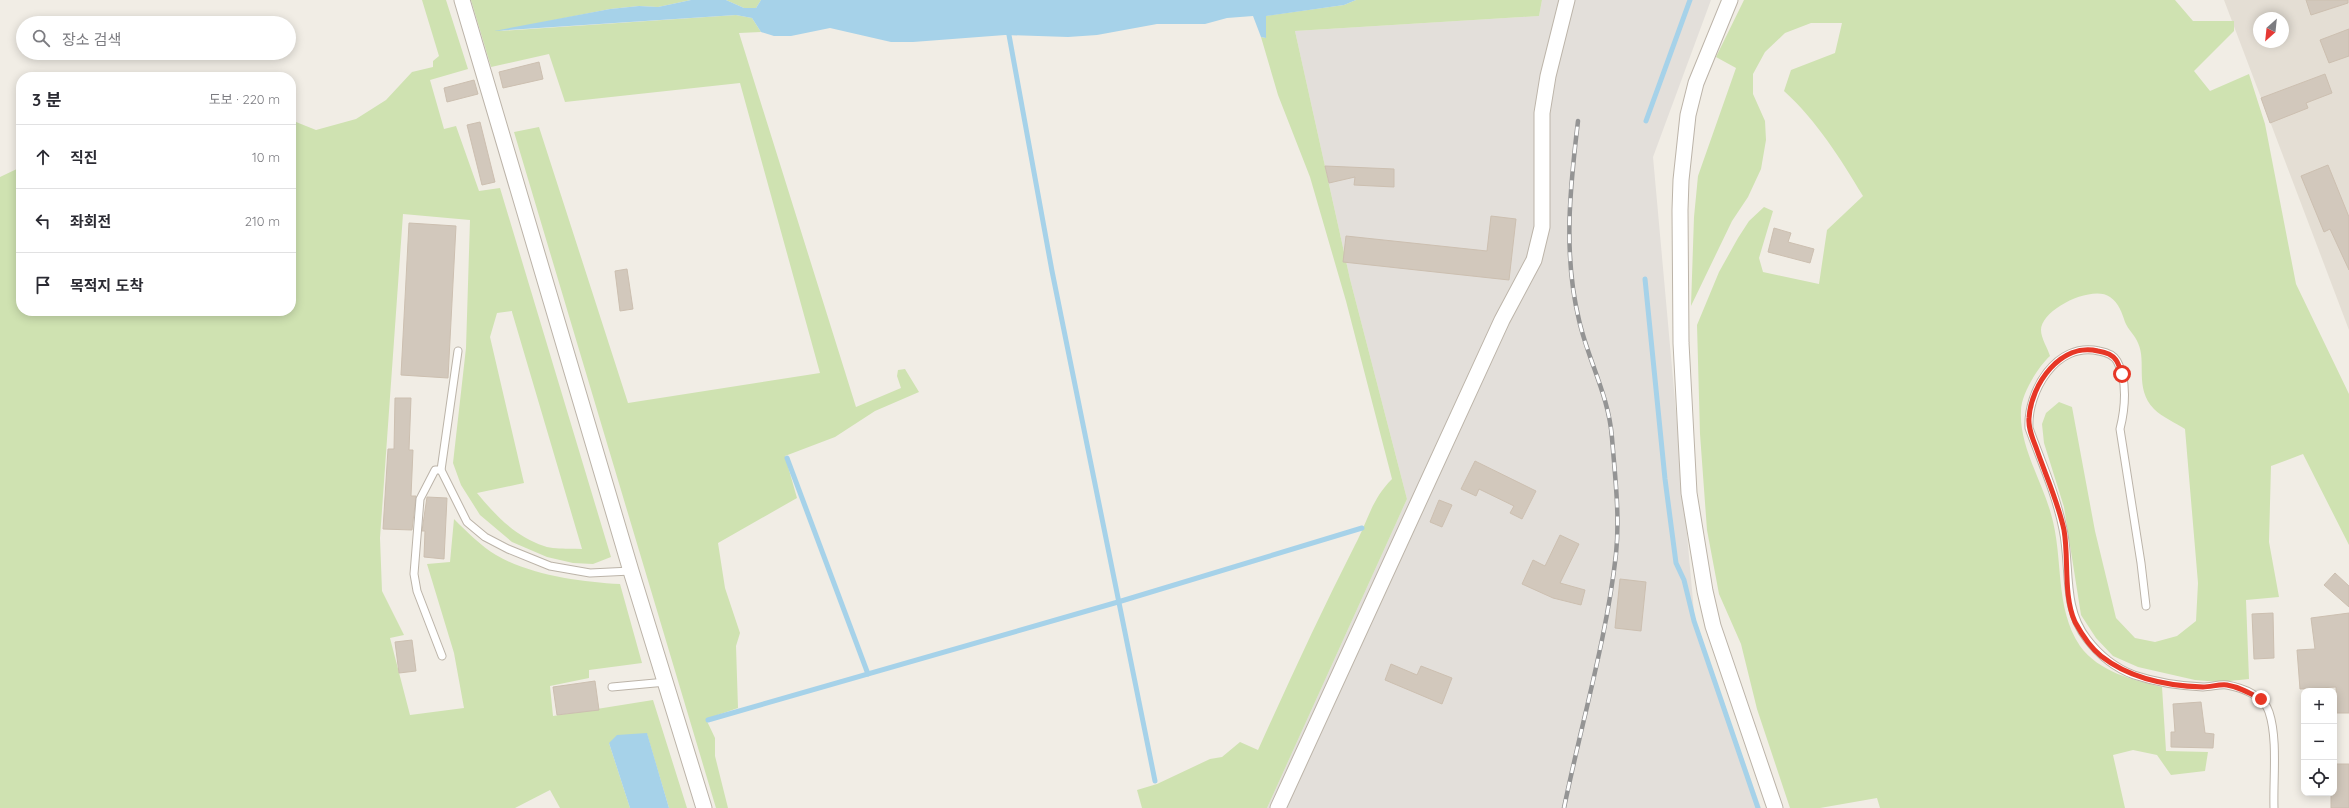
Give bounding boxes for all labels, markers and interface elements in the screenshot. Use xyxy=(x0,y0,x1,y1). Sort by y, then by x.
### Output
north arrow xyxy=(2253,12,2289,48)
search box xyxy=(16,16,296,60)
icon: search xyxy=(30,27,52,49)
text: 장소 검색 xyxy=(62,30,121,49)
text: 3 분 xyxy=(32,89,62,110)
text: 도보 · 220 m xyxy=(209,91,280,107)
icon: ahead xyxy=(32,146,54,168)
text: 직진 xyxy=(70,148,98,167)
text: 10 m xyxy=(252,149,280,165)
icon: left xyxy=(32,210,54,232)
text: 좌회전 xyxy=(70,212,111,231)
text: 210 m xyxy=(245,213,280,229)
icon: arrive xyxy=(32,274,54,296)
text: 목적지 도착 xyxy=(70,276,143,295)
route start xyxy=(2113,365,2131,383)
map controls xyxy=(2301,688,2337,796)
button: + xyxy=(2301,688,2337,724)
route end xyxy=(2252,690,2270,708)
button: − xyxy=(2301,724,2337,760)
button: locate xyxy=(2301,760,2337,796)

